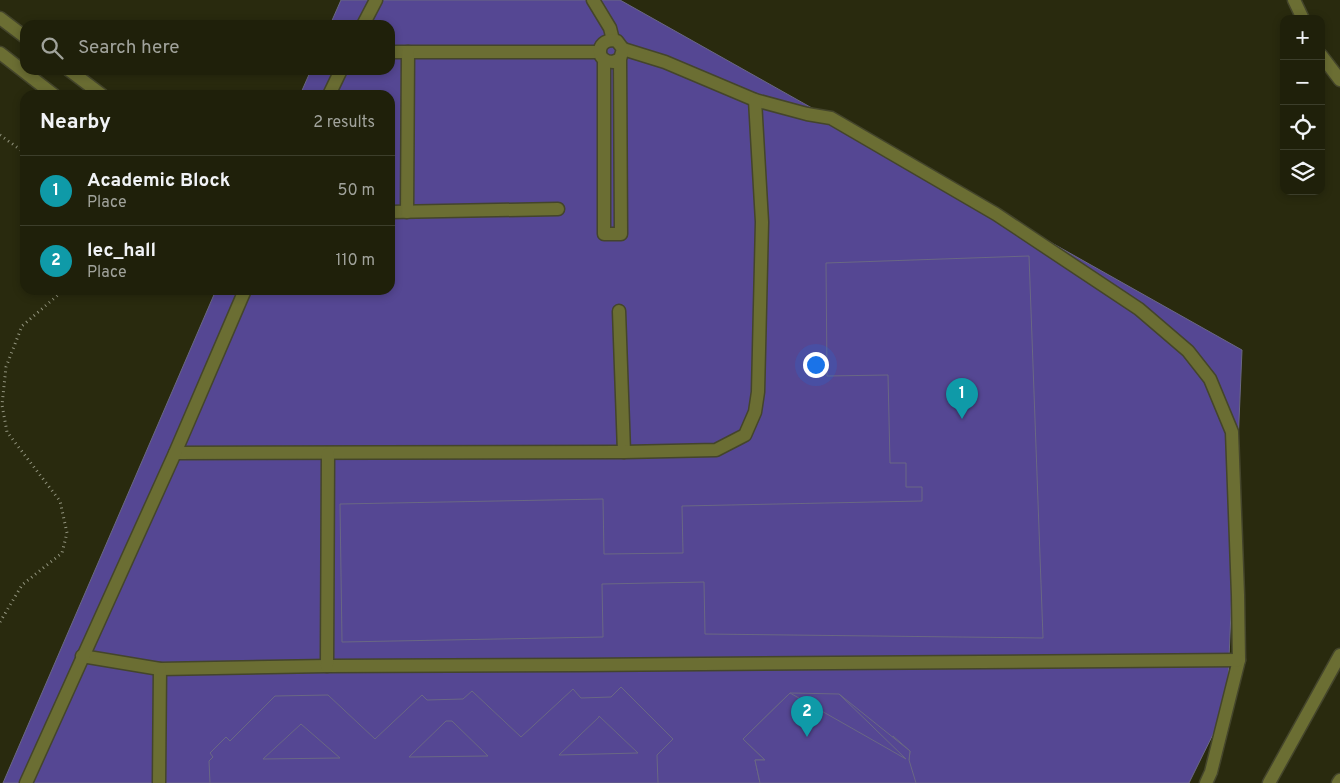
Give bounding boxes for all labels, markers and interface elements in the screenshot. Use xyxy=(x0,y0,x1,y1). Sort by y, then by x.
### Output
map controls xyxy=(1280,15,1325,195)
button: + xyxy=(1280,15,1325,60)
search box xyxy=(20,20,395,75)
icon: search xyxy=(38,34,66,62)
text: Search here xyxy=(78,36,180,60)
button: − xyxy=(1280,60,1325,105)
button: locate xyxy=(1280,105,1325,150)
text: Nearby xyxy=(40,109,111,136)
text: 2 results xyxy=(313,113,375,133)
button: layers xyxy=(1280,150,1325,195)
text: Academic Block xyxy=(87,169,230,193)
text: 1 xyxy=(53,181,59,201)
text: 50 m xyxy=(338,181,375,201)
text: Place xyxy=(87,193,127,213)
text: lec_hall xyxy=(87,239,156,263)
text: 2 xyxy=(51,251,61,271)
text: 110 m xyxy=(335,251,375,271)
text: Place xyxy=(87,263,127,283)
your location xyxy=(803,352,829,378)
pin: 1 xyxy=(946,378,978,419)
pin: 2 xyxy=(791,696,823,737)

